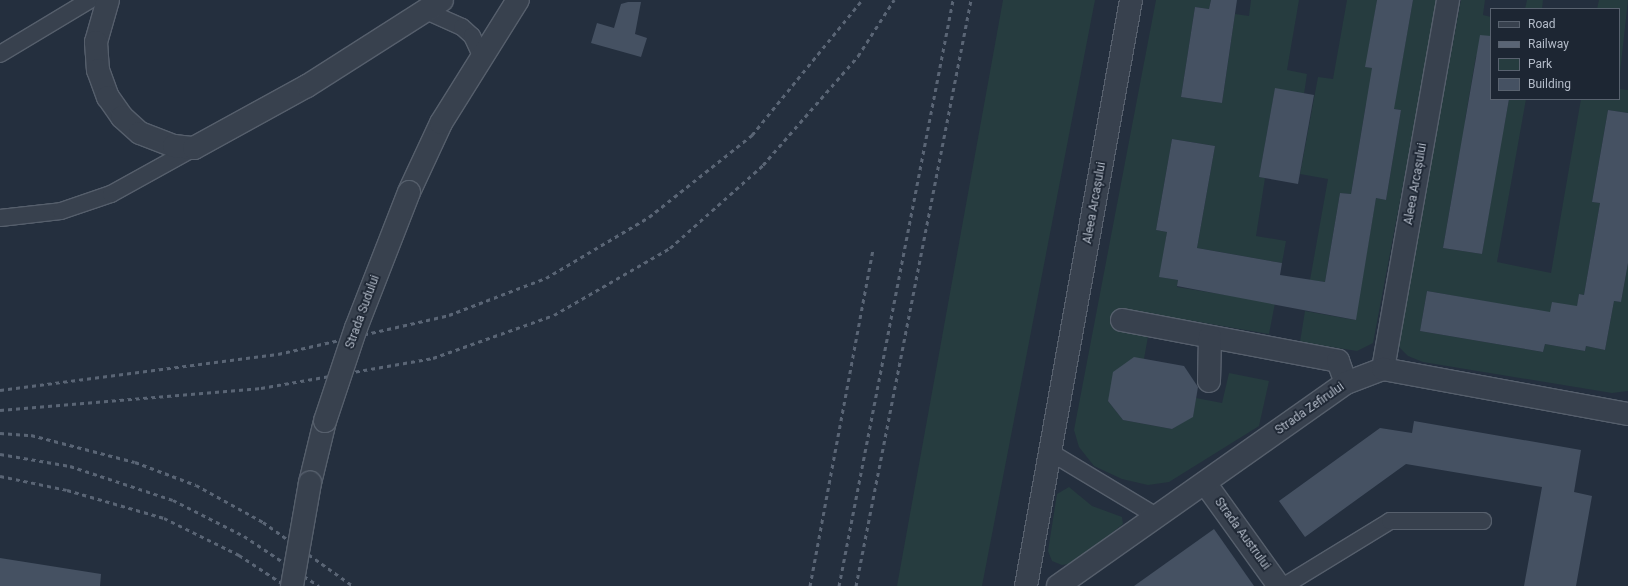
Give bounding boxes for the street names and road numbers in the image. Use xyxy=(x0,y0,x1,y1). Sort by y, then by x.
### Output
street label: Aleea Arcașului xyxy=(1402,142,1430,226)
street label: Aleea Arcașului xyxy=(1081,161,1109,245)
street label: Strada Sudului xyxy=(343,273,383,351)
street label: Strada Zefirului xyxy=(1273,380,1347,438)
street label: Strada Austrului xyxy=(1211,495,1273,573)

